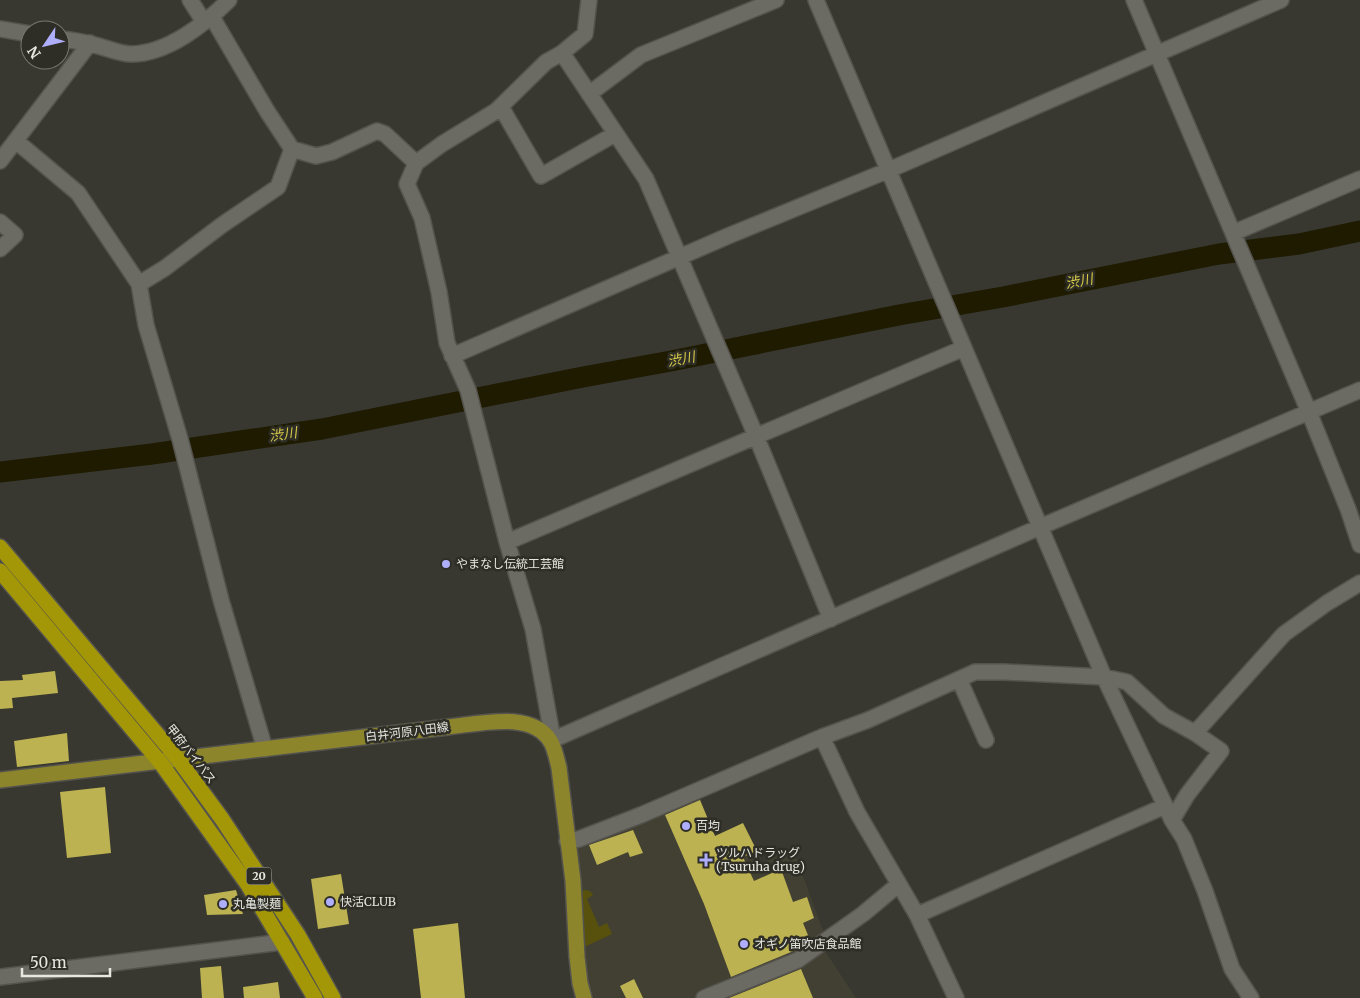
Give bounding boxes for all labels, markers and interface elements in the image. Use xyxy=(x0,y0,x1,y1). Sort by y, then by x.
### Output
north arrow xyxy=(20,20,70,70)
text: N xyxy=(24,43,45,62)
water label: 渋川 xyxy=(1064,269,1096,293)
water label: 渋川 xyxy=(666,347,698,371)
water label: 渋川 xyxy=(268,423,300,445)
place label: やまなし伝統工芸館 xyxy=(456,556,564,571)
marker: やまなし伝統工芸館 xyxy=(440,558,452,570)
street label: 白井河原八田線 xyxy=(364,719,450,744)
street label: 甲府バイパス xyxy=(163,721,219,787)
place label: 百均 xyxy=(696,818,720,833)
marker: 百均 xyxy=(680,820,692,832)
place label: ツルハドラッグ (Tsuruha drug) xyxy=(716,845,805,874)
marker: ツルハドラッグ (Tsuruha drug) xyxy=(700,854,712,866)
road number: 20 xyxy=(246,868,272,884)
place label: 快活CLUB xyxy=(340,894,396,909)
place label: 丸亀製麺 xyxy=(233,896,281,911)
marker: 快活CLUB xyxy=(324,896,336,908)
marker: 丸亀製麺 xyxy=(217,898,229,910)
place label: オギノ笛吹店食品館 xyxy=(754,936,862,951)
marker: オギノ笛吹店食品館 xyxy=(738,938,750,950)
scale bar xyxy=(22,946,110,978)
text: 50 m xyxy=(30,953,67,972)

